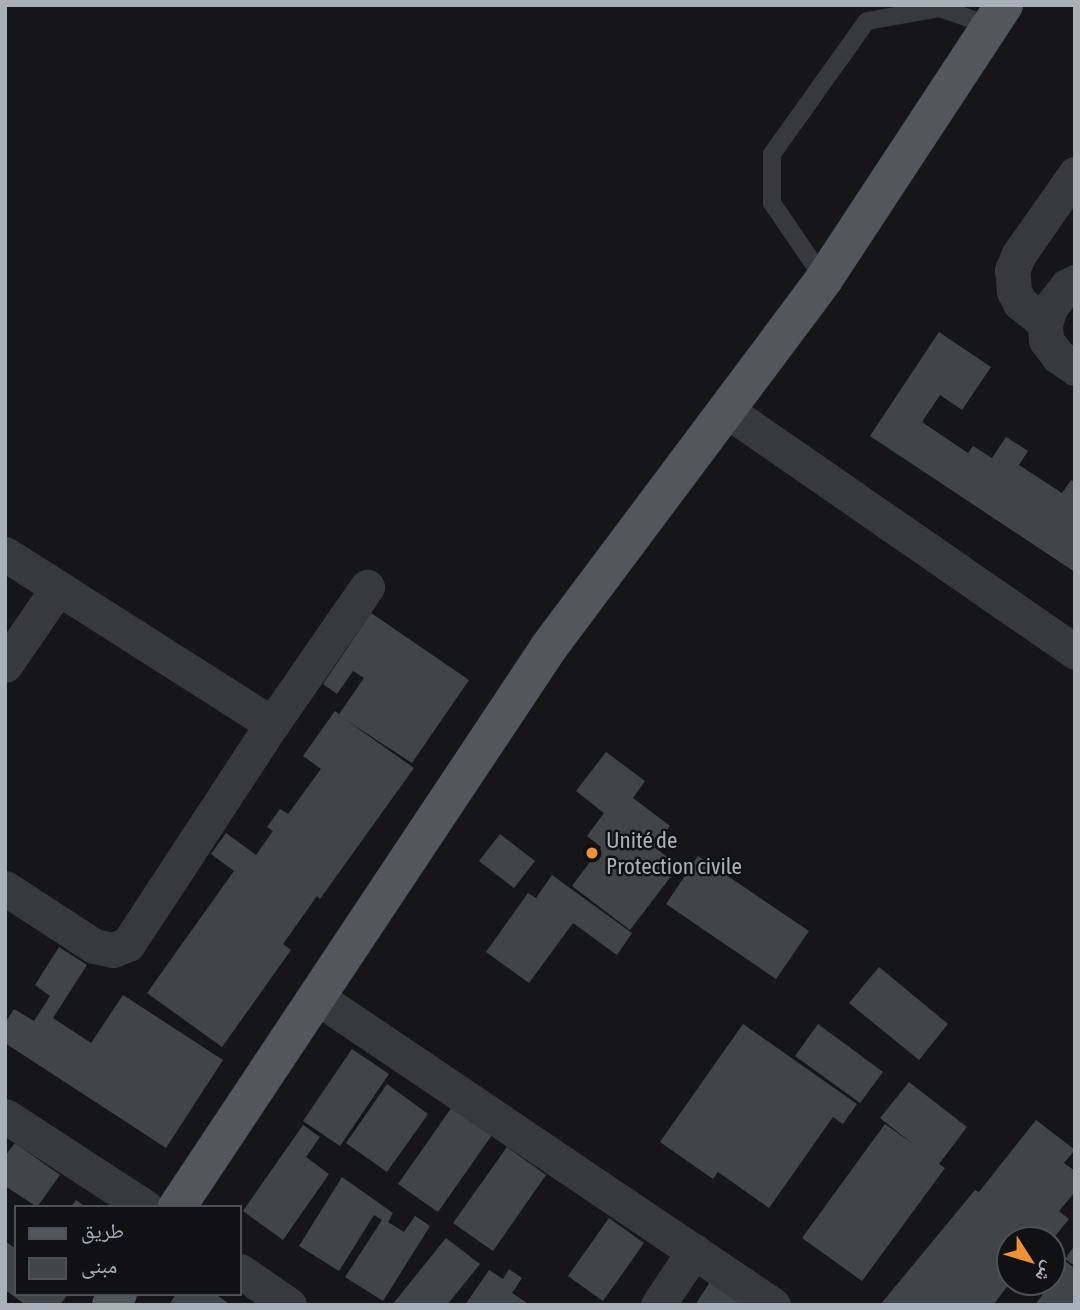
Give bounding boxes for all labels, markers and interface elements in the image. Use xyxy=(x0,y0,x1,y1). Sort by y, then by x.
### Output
place label: Unité de Protection civile xyxy=(606,826,742,880)
marker: Unité de Protection civile xyxy=(584,845,600,861)
legend xyxy=(14,1205,242,1296)
text: طريق xyxy=(81,1218,124,1242)
north arrow xyxy=(996,1226,1066,1296)
text: مبنى xyxy=(81,1253,117,1277)
text: ش xyxy=(1031,1258,1061,1287)

